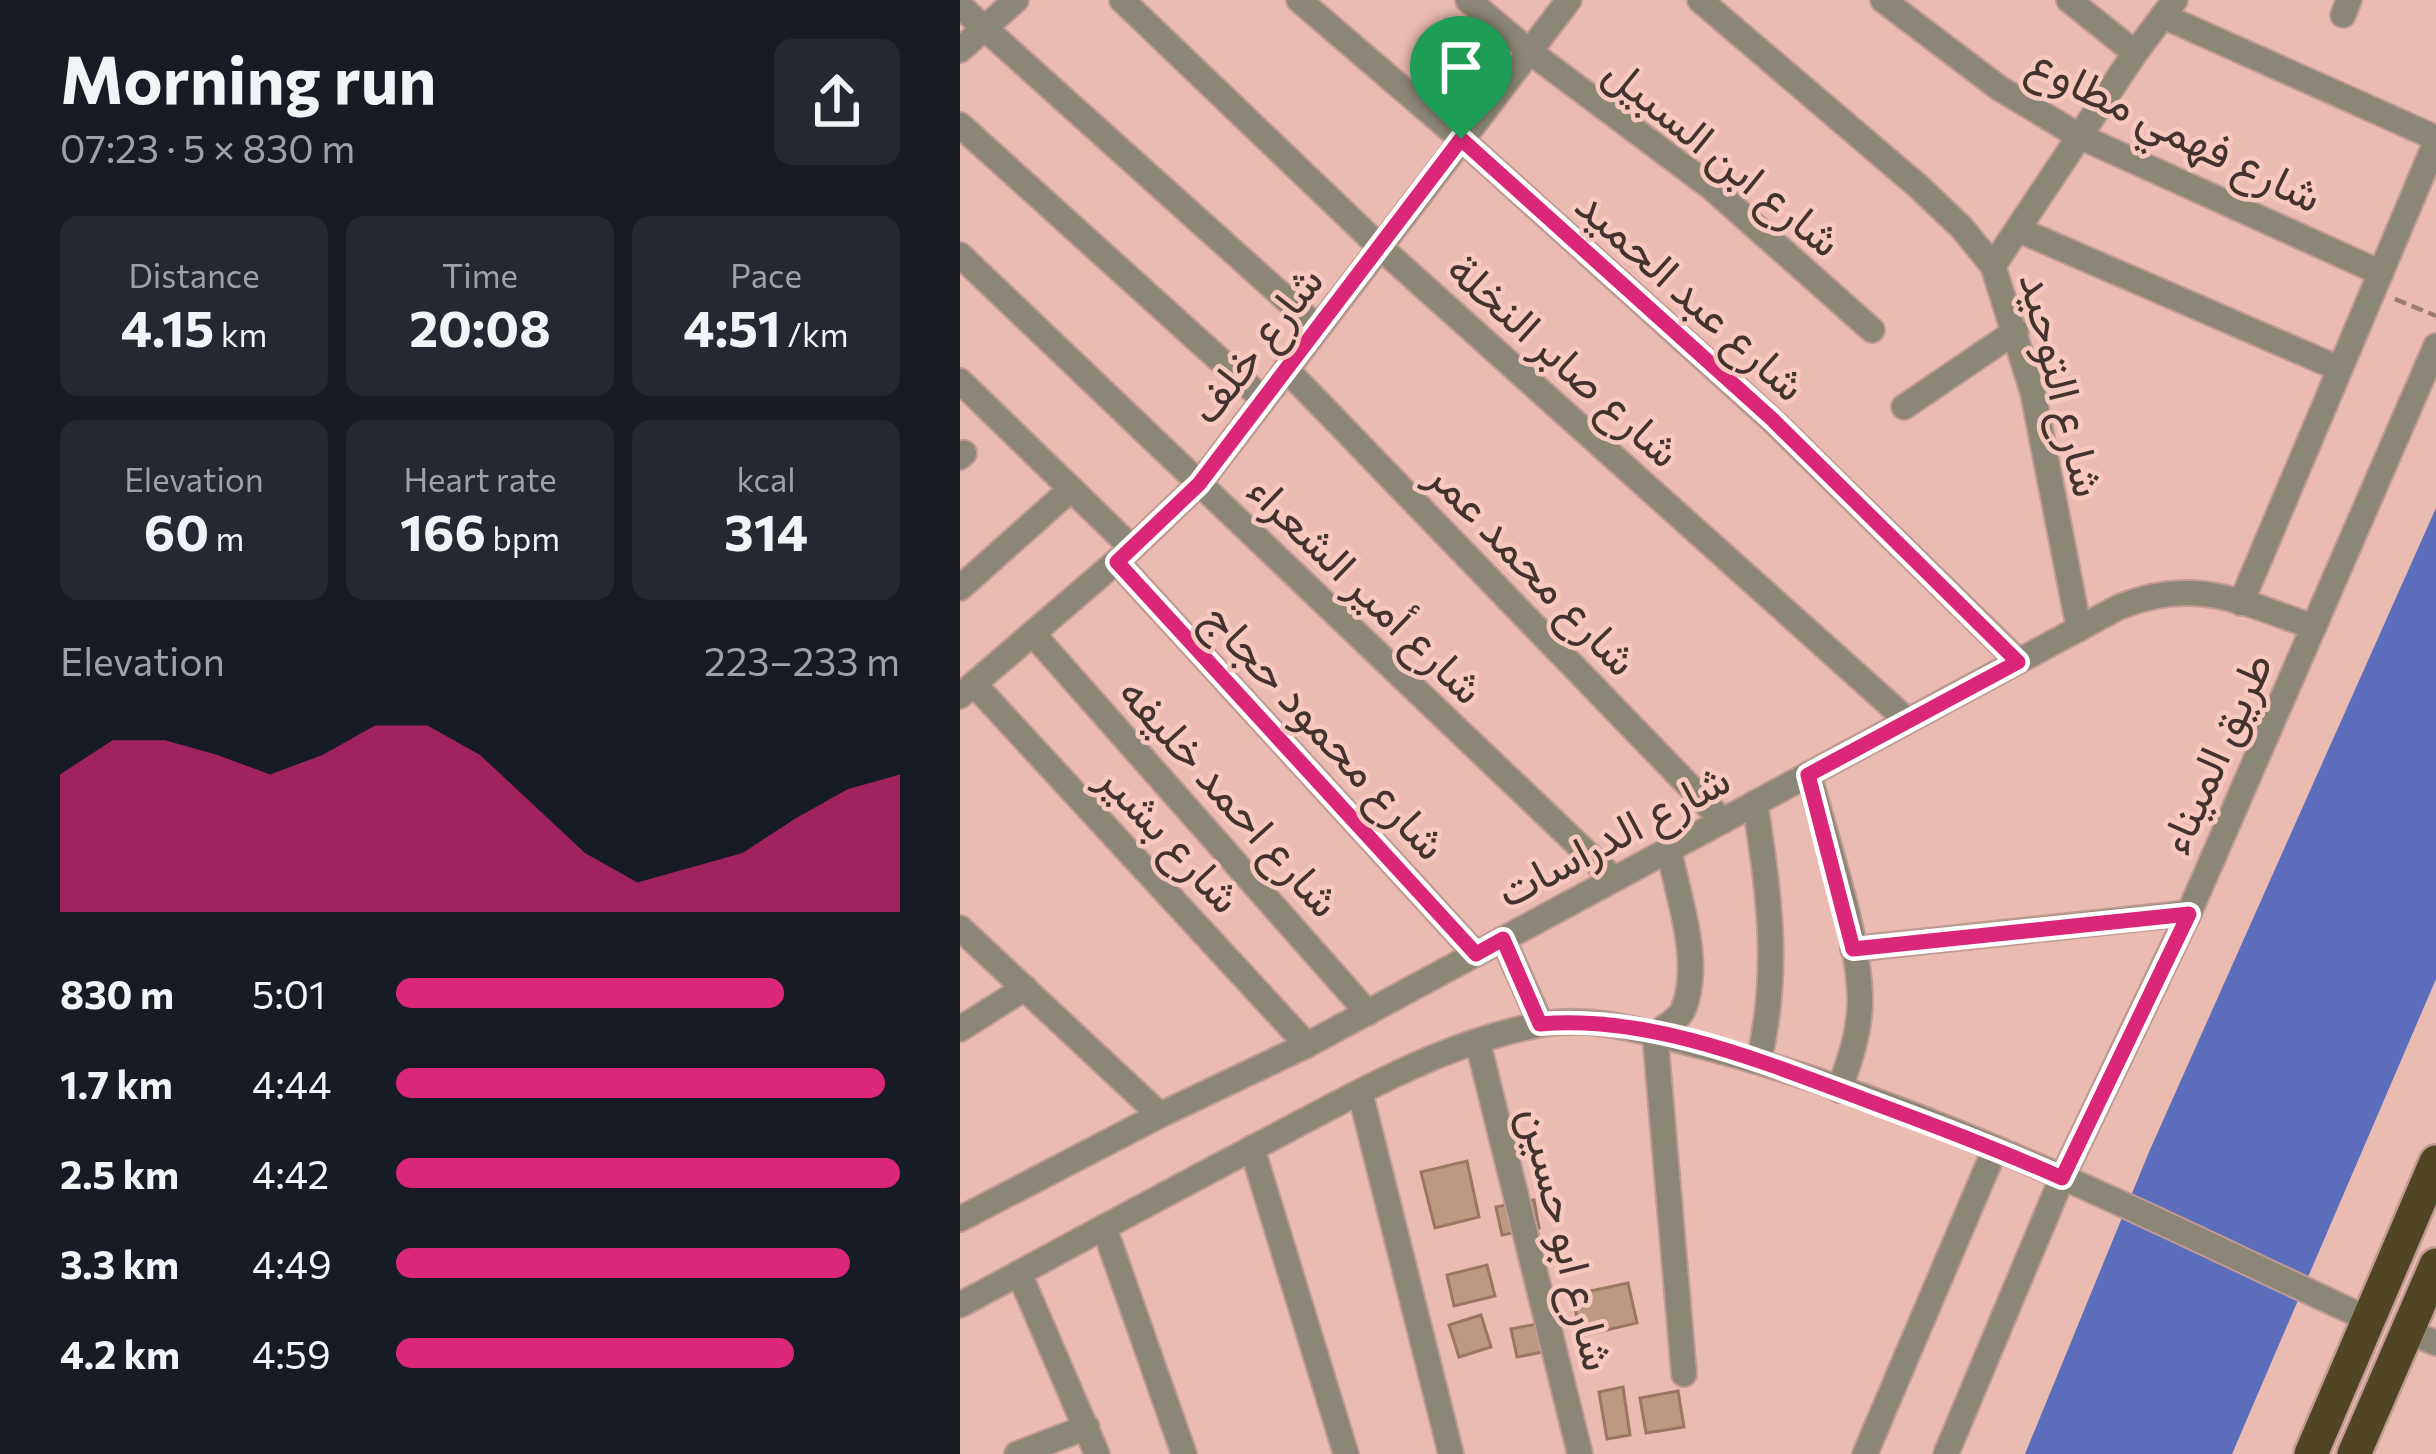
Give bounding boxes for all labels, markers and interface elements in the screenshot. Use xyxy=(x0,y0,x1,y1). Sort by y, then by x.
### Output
pin xyxy=(1410,16,1512,139)
street label: شارع فهمي مطاوع xyxy=(2015,32,2332,233)
icon: arrive xyxy=(1428,34,1494,100)
text: Morning run xyxy=(60,37,437,118)
button: share xyxy=(774,39,900,165)
street label: شارع ابن السبيل xyxy=(1592,42,1855,271)
text: 07:23 · 5 × 830 m xyxy=(60,123,355,171)
street label: شارع عبد الحميد xyxy=(1563,175,1819,415)
street label: شارع صابر النخلة xyxy=(1434,239,1694,481)
street label: شارع خلف xyxy=(1175,253,1337,437)
text: Distance xyxy=(128,254,260,295)
text: Time xyxy=(442,254,518,295)
text: Pace xyxy=(730,254,802,295)
street label: شارع التوحيد xyxy=(2005,266,2119,503)
text: 4.15 xyxy=(121,295,214,358)
text: 20:08 xyxy=(409,295,551,358)
text: 4:51 xyxy=(683,295,781,358)
text: km xyxy=(214,313,267,354)
text: /km xyxy=(781,313,849,354)
street label: شارع محمد عمر xyxy=(1413,446,1652,690)
text: Elevation xyxy=(124,458,264,499)
text: Heart rate xyxy=(403,458,557,499)
text: kcal xyxy=(736,458,796,499)
street label: شارع أمير الشعراء xyxy=(1234,460,1498,718)
text: 60 xyxy=(144,499,209,562)
text: 166 xyxy=(400,499,486,562)
text: 314 xyxy=(724,499,808,562)
text: m xyxy=(209,517,244,558)
text: bpm xyxy=(486,517,560,558)
street label: شارع محمود حجاج xyxy=(1189,589,1460,873)
text: Elevation xyxy=(60,636,225,684)
text: 223–233 m xyxy=(704,636,900,684)
street label: طريق الميناء xyxy=(2144,643,2285,862)
street label: شارع احمد خليفه xyxy=(1105,663,1354,931)
street label: شارع بشير xyxy=(1084,749,1255,927)
street label: شارع الدراسات xyxy=(1486,749,1741,923)
text: 830 m xyxy=(60,969,174,1017)
text: 5:01 xyxy=(252,969,326,1017)
text: 1.7 km xyxy=(60,1059,173,1107)
text: 4:44 xyxy=(252,1059,331,1107)
street label: شارع ابو حسين xyxy=(1505,1100,1629,1377)
text: 2.5 km xyxy=(60,1149,179,1197)
text: 4:42 xyxy=(252,1149,329,1197)
text: 3.3 km xyxy=(60,1239,179,1287)
text: 4:49 xyxy=(252,1239,332,1287)
text: 4.2 km xyxy=(60,1329,180,1377)
text: 4:59 xyxy=(252,1329,331,1377)

